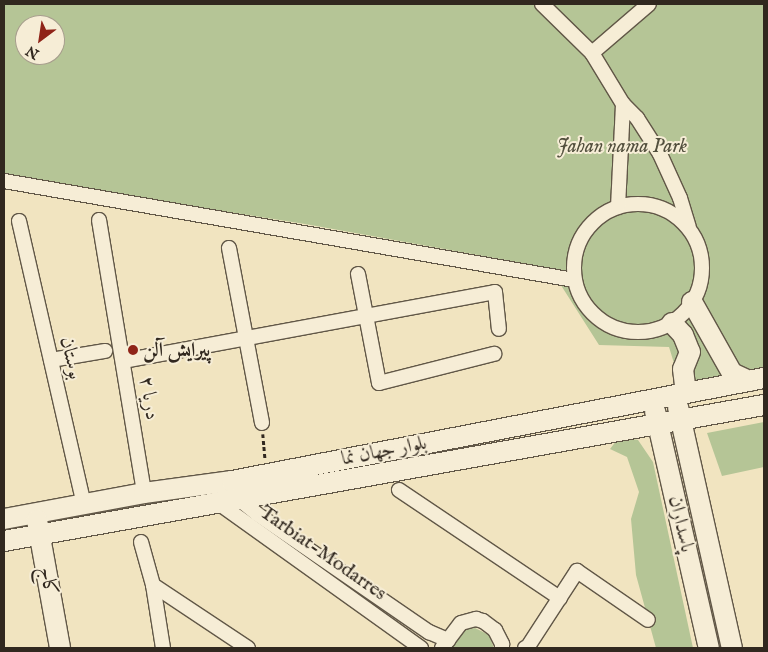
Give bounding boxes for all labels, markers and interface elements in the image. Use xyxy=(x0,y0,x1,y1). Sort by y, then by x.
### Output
north arrow xyxy=(15,15,65,65)
text: N xyxy=(23,41,43,63)
park label: Jahan nama Park xyxy=(557,134,687,158)
street label: بوستان xyxy=(54,334,88,382)
place label: پیرایش آلن xyxy=(143,338,210,362)
marker: پیرایش آلن xyxy=(127,344,139,356)
street label: دریا ۲ xyxy=(134,374,164,422)
street label: بلوار جهان نما xyxy=(339,431,429,471)
street label: پاسداران xyxy=(663,493,699,555)
street label: Tarbiat-Modarres xyxy=(255,500,391,606)
street label: کاج xyxy=(34,565,62,597)

